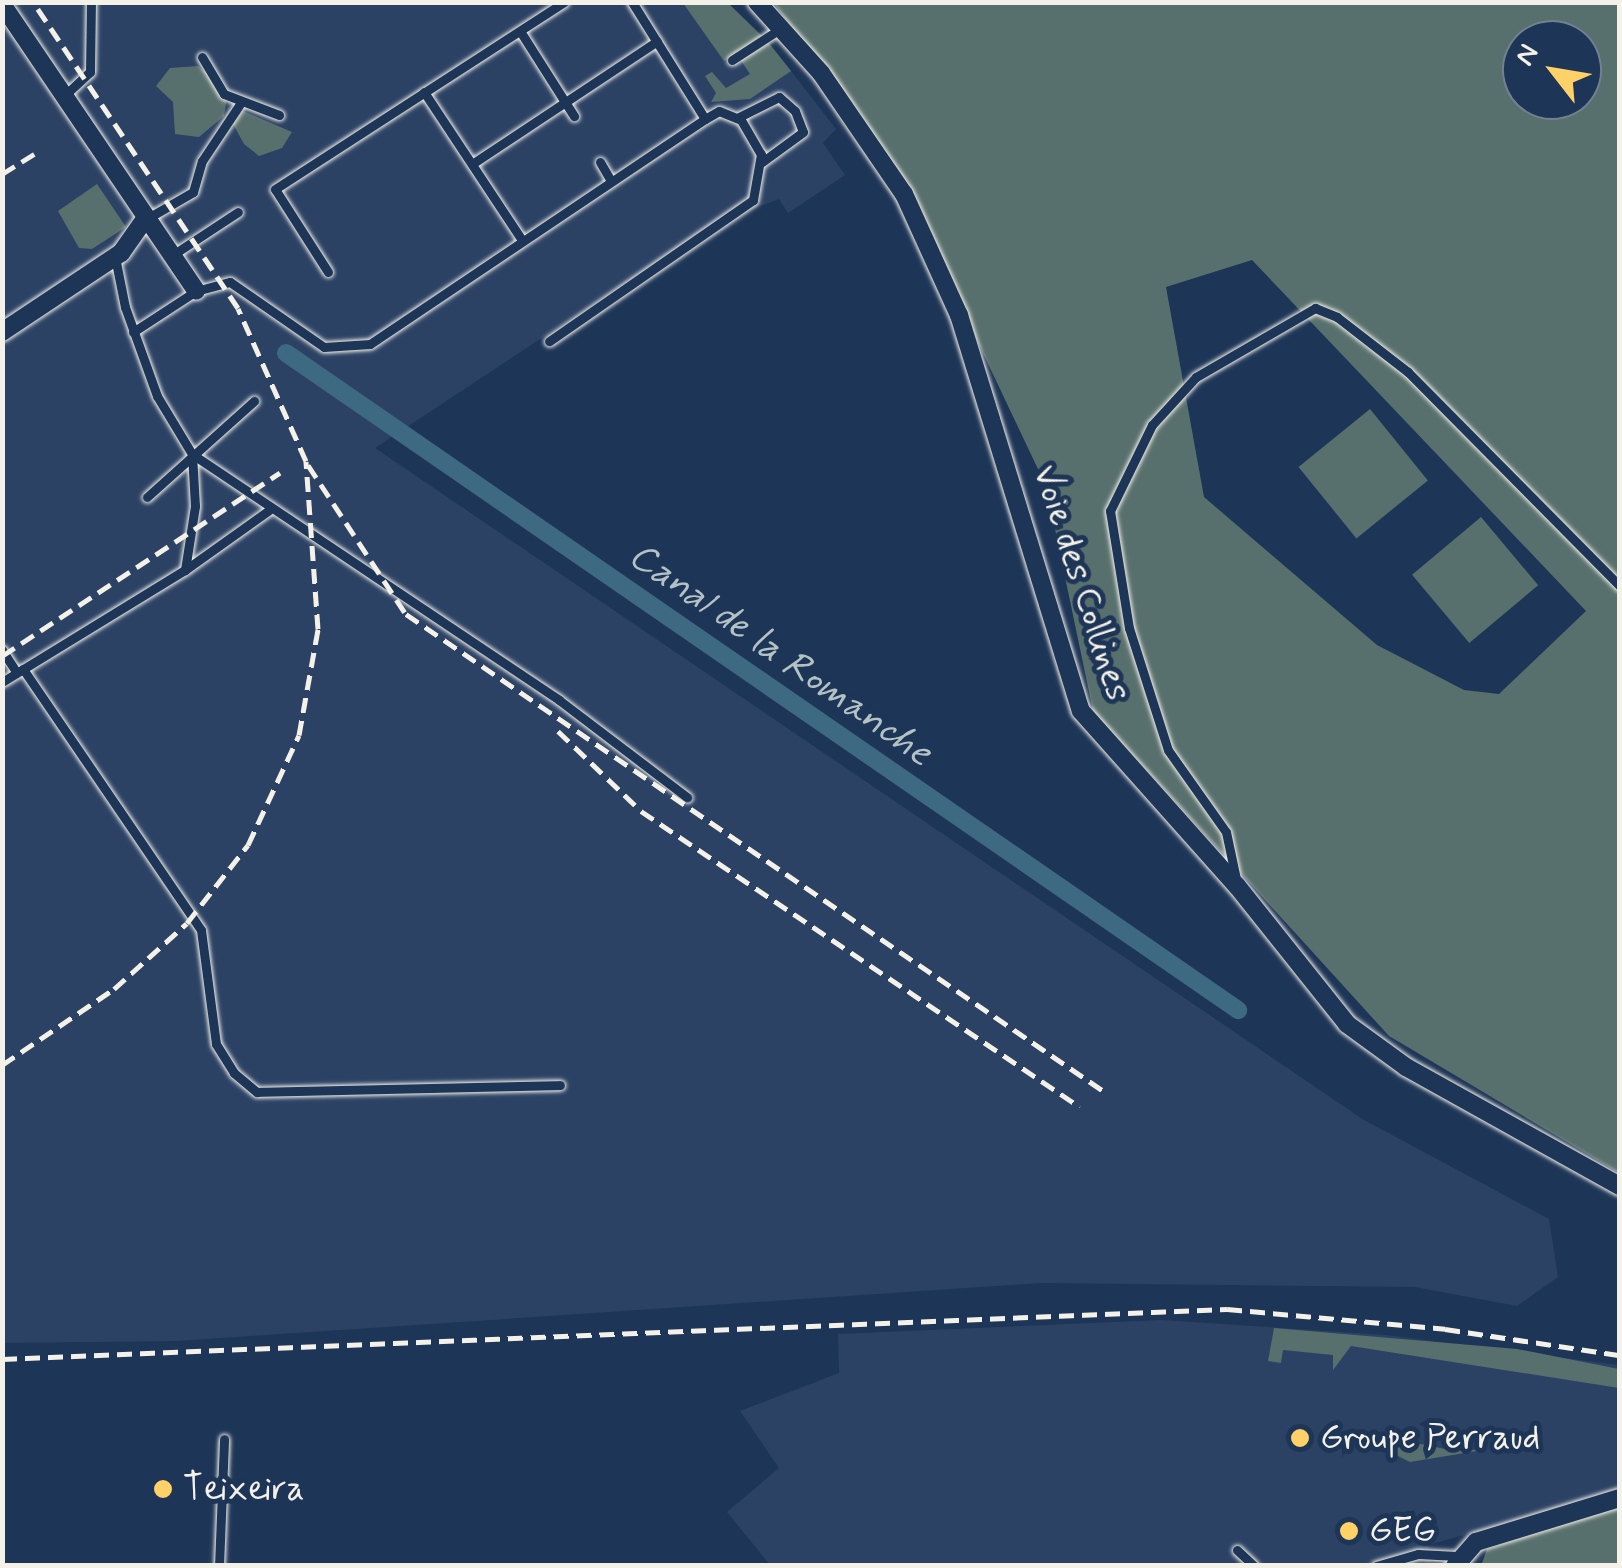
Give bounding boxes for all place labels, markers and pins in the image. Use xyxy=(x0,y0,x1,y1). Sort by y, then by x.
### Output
place label: Groupe Perraud xyxy=(1320,1417,1543,1459)
marker: Groupe Perraud xyxy=(1289,1427,1311,1449)
place label: Teixeira xyxy=(183,1468,304,1510)
marker: Teixeira xyxy=(152,1478,174,1500)
place label: GEG xyxy=(1369,1510,1436,1552)
marker: GEG xyxy=(1338,1520,1360,1542)

